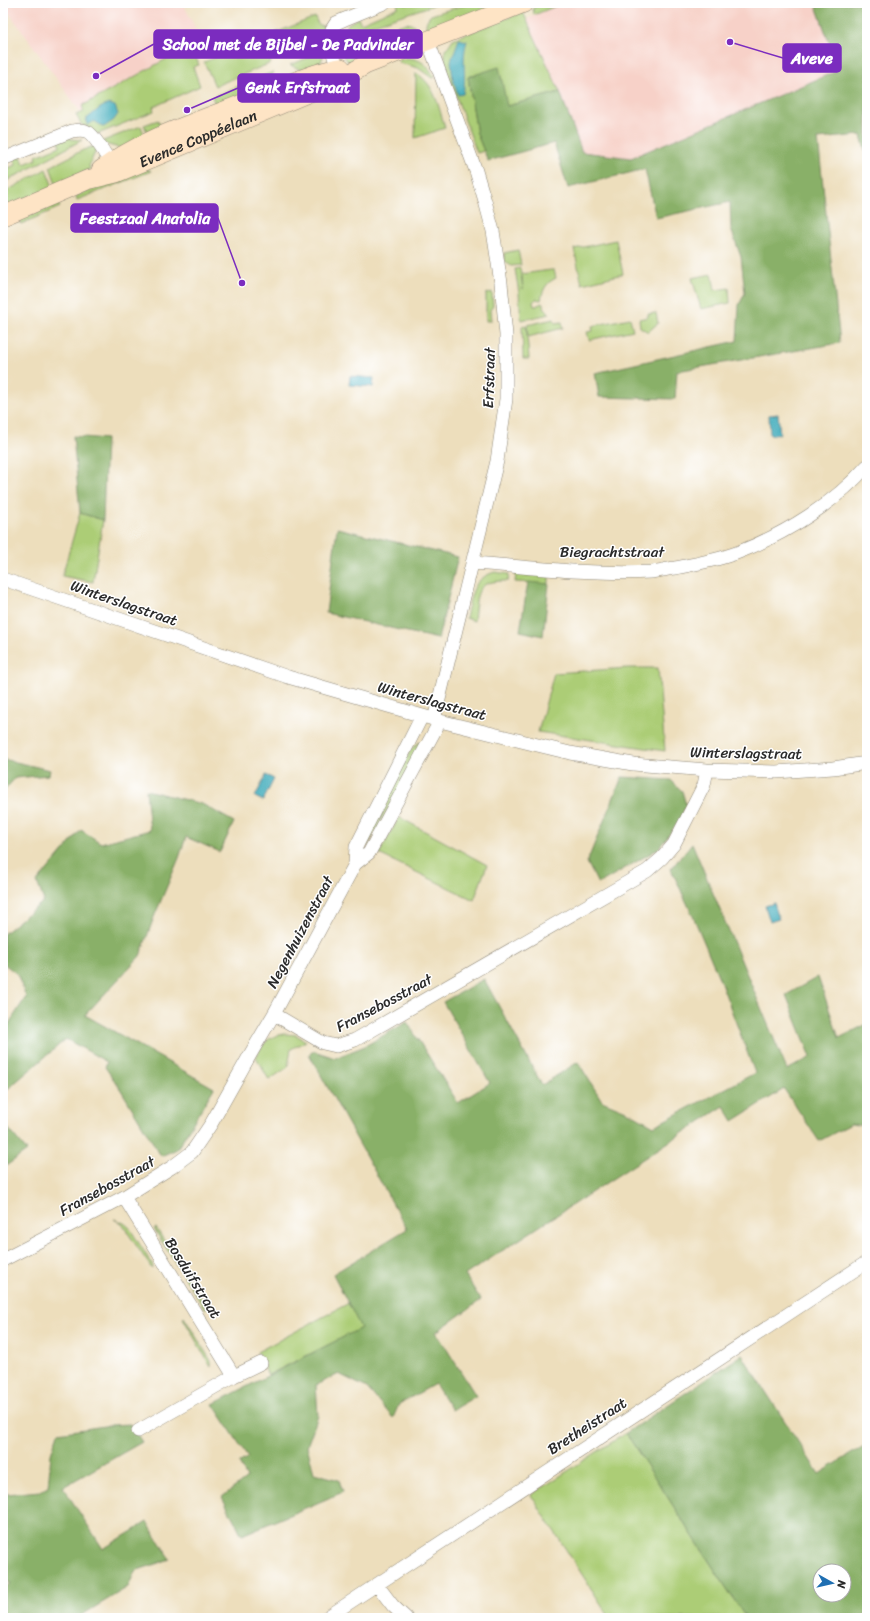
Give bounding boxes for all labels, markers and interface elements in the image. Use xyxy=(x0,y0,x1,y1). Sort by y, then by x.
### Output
callout: School met de Bijbel - De Padvinder xyxy=(154,30,422,58)
text: School met de Bijbel - De Padvinder xyxy=(161,30,415,59)
callout: Aveve xyxy=(783,44,841,72)
text: Aveve xyxy=(790,44,834,73)
text: Genk Erfstraat xyxy=(244,73,351,102)
callout: Genk Erfstraat xyxy=(238,74,359,102)
street label: Evence Coppéelaan xyxy=(135,103,261,175)
callout: Feestzaal Anatolia xyxy=(71,204,218,232)
text: Feestzaal Anatolia xyxy=(79,204,211,233)
street label: Erfstraat xyxy=(475,346,503,409)
street label: Biegrachtstraat xyxy=(560,539,665,565)
street label: Winterslagstraat xyxy=(67,573,181,634)
street label: Winterslagstraat xyxy=(375,674,490,728)
street label: Winterslagstraat xyxy=(690,739,803,767)
street label: Negenhuizenstraat xyxy=(259,870,341,993)
street label: Fransebosstraat xyxy=(331,966,438,1039)
street label: Fransebosstraat xyxy=(54,1148,161,1223)
street label: Bosduifstraat xyxy=(158,1232,229,1324)
street label: Bretheistraat xyxy=(542,1390,633,1462)
north arrow xyxy=(812,1563,852,1603)
text: N xyxy=(831,1578,851,1590)

